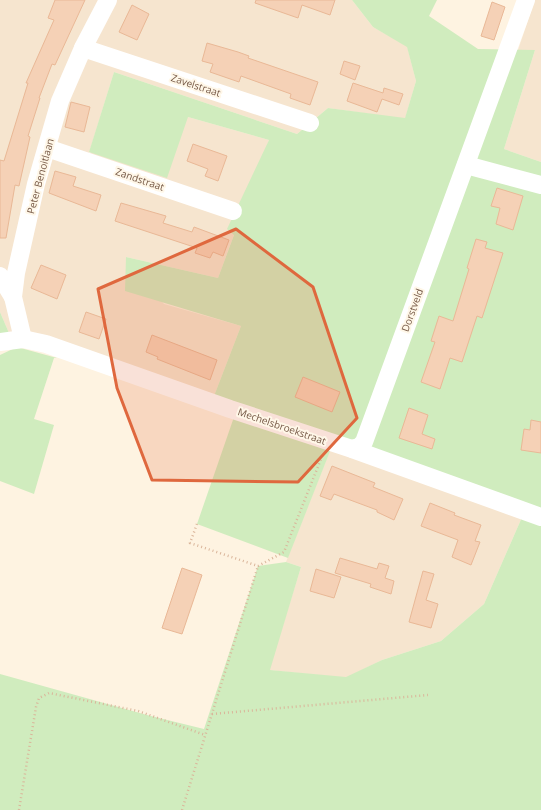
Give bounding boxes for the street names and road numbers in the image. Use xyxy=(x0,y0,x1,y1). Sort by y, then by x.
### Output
street label: Zavelstraat xyxy=(169,70,223,100)
street label: Peter Benoitlaan xyxy=(23,137,57,215)
street label: Zandstraat xyxy=(114,164,167,194)
street label: Dorstveld xyxy=(398,286,426,334)
street label: Mechelsbroekstraat xyxy=(236,404,328,448)

